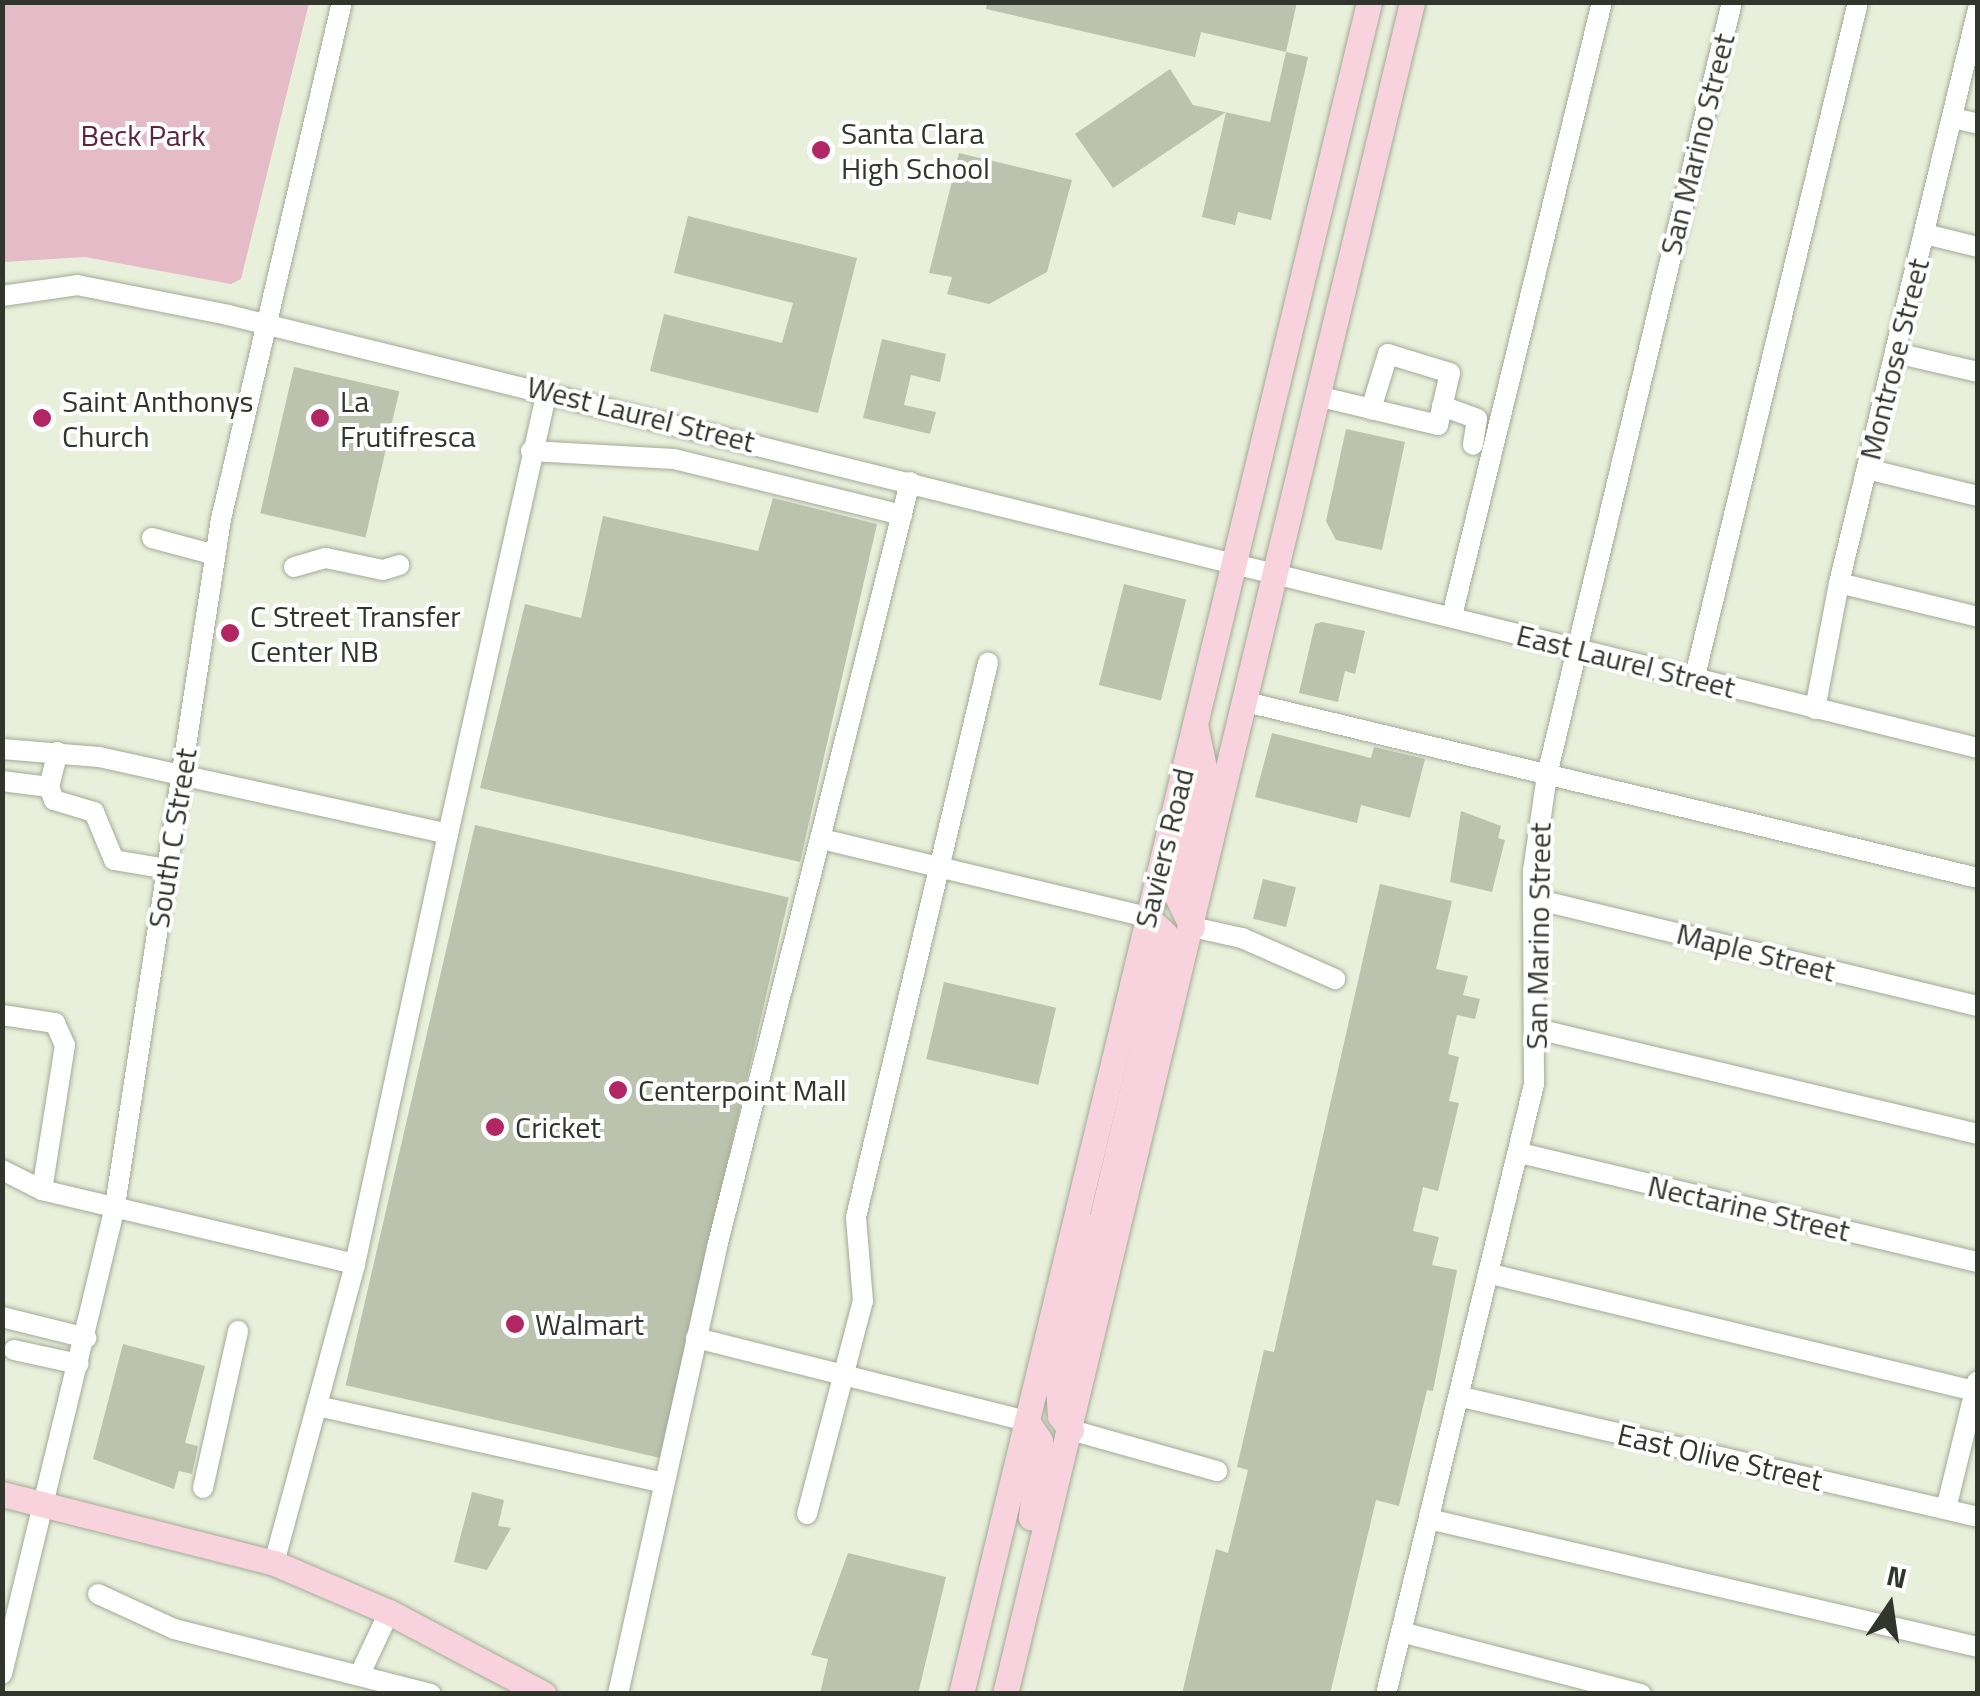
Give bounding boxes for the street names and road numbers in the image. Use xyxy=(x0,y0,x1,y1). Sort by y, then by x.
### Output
street label: San Marino Street xyxy=(1652,29,1742,259)
street label: Montrose Street xyxy=(1852,255,1936,463)
street label: West Laurel Street xyxy=(523,368,759,460)
street label: East Laurel Street xyxy=(1513,616,1739,706)
street label: South C Street xyxy=(140,746,204,930)
street label: Saviers Road xyxy=(1127,764,1201,932)
street label: San Marino Street xyxy=(1518,822,1558,1050)
street label: Maple Street xyxy=(1673,915,1839,989)
street label: Nectarine Street xyxy=(1645,1167,1853,1249)
street label: East Olive Street xyxy=(1614,1416,1826,1498)

